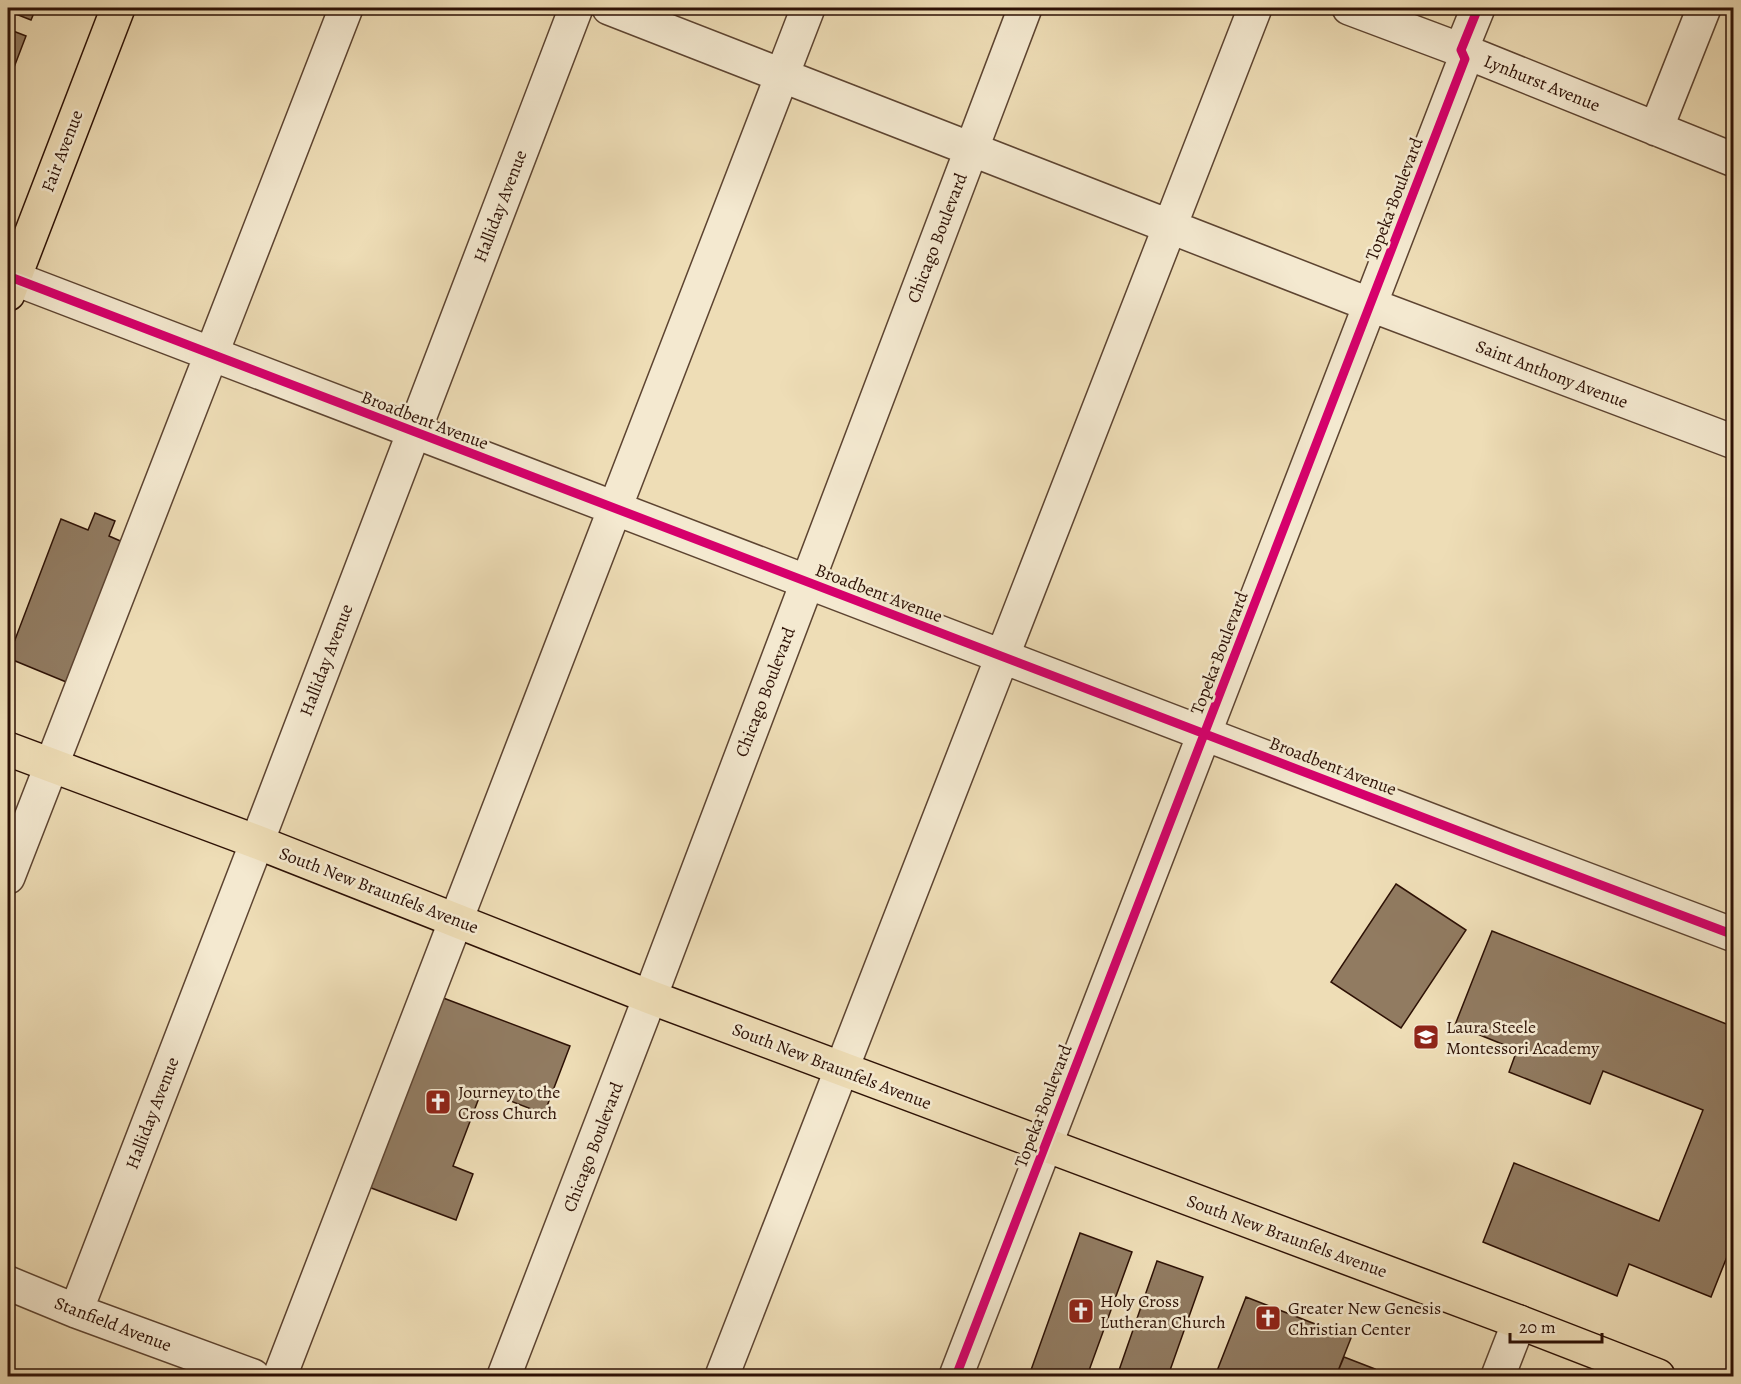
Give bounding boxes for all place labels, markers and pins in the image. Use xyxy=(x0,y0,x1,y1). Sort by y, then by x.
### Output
place label: Laura Steele Montessori Academy xyxy=(1446,1015,1600,1060)
school or university icon: Laura Steele Montessori Academy xyxy=(1411,1022,1441,1052)
place label: Journey to the Cross Church xyxy=(458,1080,560,1125)
church icon: Journey to the Cross Church xyxy=(423,1087,453,1117)
place label: Holy Cross Lutheran Church xyxy=(1100,1289,1226,1334)
church icon: Holy Cross Lutheran Church xyxy=(1066,1296,1096,1326)
place label: Greater New Genesis Christian Center xyxy=(1288,1296,1441,1341)
church icon: Greater New Genesis Christian Center xyxy=(1253,1303,1283,1333)

